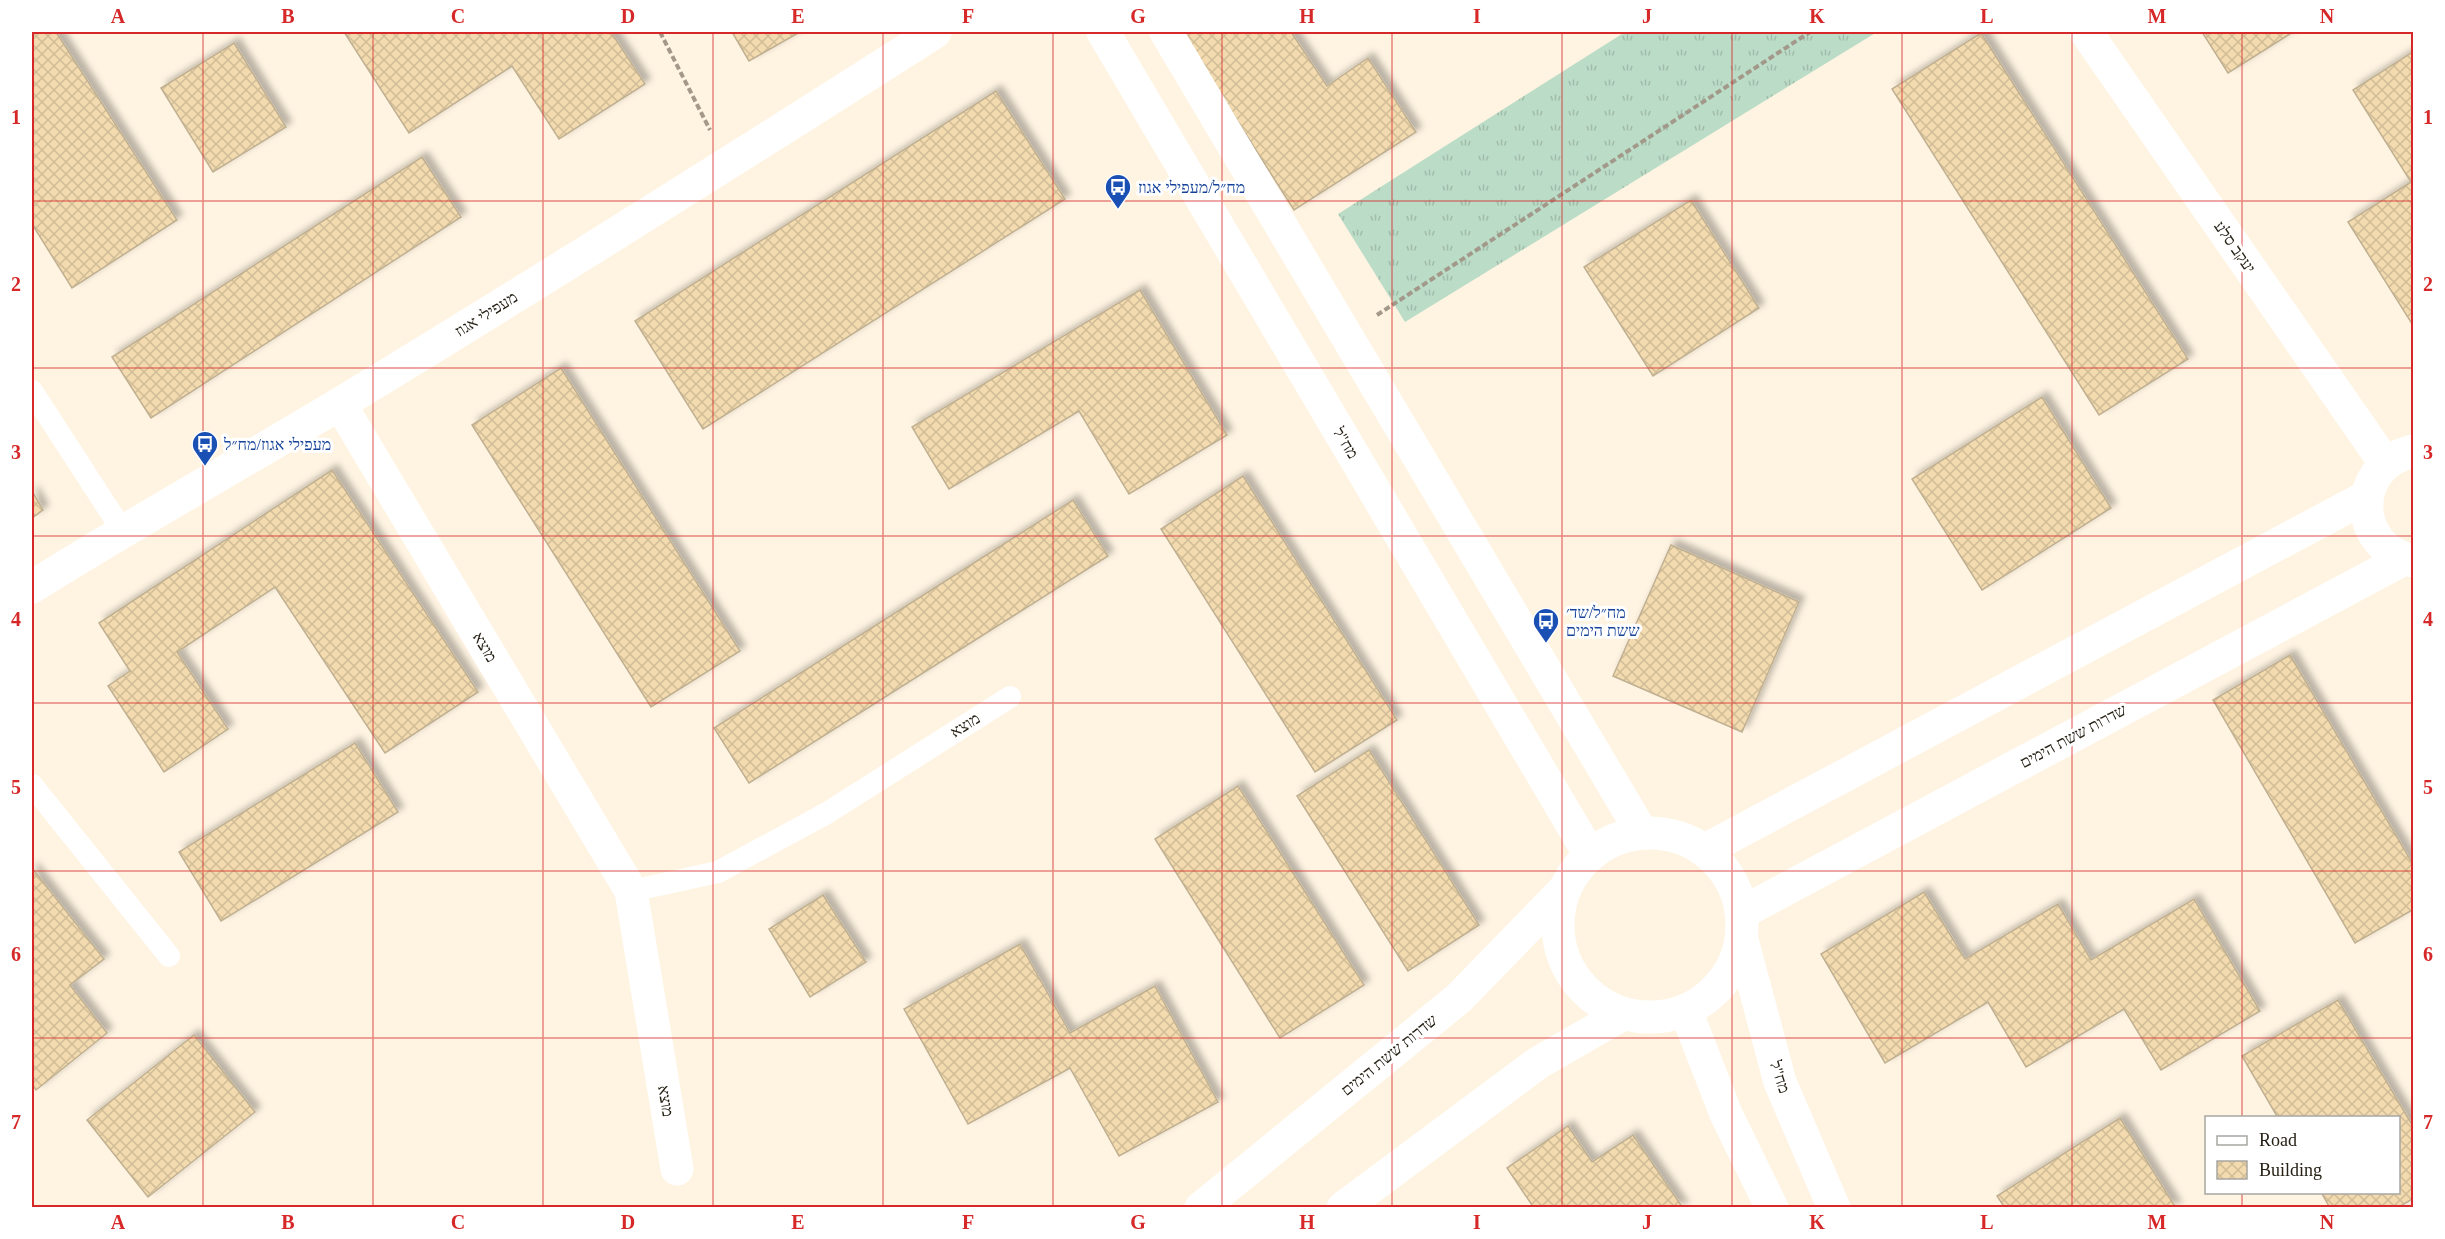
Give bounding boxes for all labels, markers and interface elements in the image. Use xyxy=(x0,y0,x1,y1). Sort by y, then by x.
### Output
text: A xyxy=(111,5,126,27)
text: B xyxy=(281,5,295,27)
text: C xyxy=(451,5,465,27)
text: D xyxy=(621,5,635,27)
text: E xyxy=(791,5,805,27)
text: F xyxy=(962,5,974,27)
text: G xyxy=(1130,5,1146,27)
text: H xyxy=(1299,5,1315,27)
text: I xyxy=(1473,5,1481,27)
text: J xyxy=(1642,5,1652,27)
text: K xyxy=(1809,5,1825,27)
text: L xyxy=(1980,5,1994,27)
text: M xyxy=(2148,5,2167,27)
text: N xyxy=(2320,5,2335,27)
text: 1 xyxy=(11,106,21,128)
text: 1 xyxy=(2423,106,2433,128)
bus stop icon: מח״ל/מעפילי אגוז xyxy=(1103,172,1133,210)
place label: מח״ל/מעפילי אגוז xyxy=(1138,179,1245,196)
street label: יעקב סלע xyxy=(2211,218,2259,276)
text: 2 xyxy=(11,273,21,295)
text: 2 xyxy=(2423,273,2433,295)
street label: מעפילי אגוז xyxy=(452,288,520,340)
street label: מח"ל xyxy=(1330,424,1362,462)
bus stop icon: מעפילי אגוז/מח״ל xyxy=(190,429,220,467)
place label: מעפילי אגוז/מח״ל xyxy=(223,436,331,453)
text: 3 xyxy=(11,441,21,463)
text: 3 xyxy=(2423,441,2433,463)
place label: מח״ל/שד׳ ששת הימים xyxy=(1566,604,1640,639)
bus stop icon: מח״ל/שד׳ ששת הימים xyxy=(1531,606,1561,644)
text: 4 xyxy=(11,608,21,630)
text: 4 xyxy=(2423,608,2433,630)
street label: מוצא xyxy=(470,629,500,665)
street label: שדרות ששת הימים xyxy=(2017,700,2130,771)
street label: מוצא xyxy=(947,709,983,741)
text: 5 xyxy=(11,776,21,798)
text: 5 xyxy=(2423,776,2433,798)
text: 6 xyxy=(11,943,21,965)
text: 6 xyxy=(2423,943,2433,965)
street label: שדרות ששת הימים xyxy=(1338,1011,1441,1099)
street label: מח"ל xyxy=(1767,1058,1793,1095)
street label: מוצא xyxy=(655,1084,677,1118)
text: 7 xyxy=(11,1111,21,1133)
text: 7 xyxy=(2423,1111,2433,1133)
legend xyxy=(2205,1116,2400,1194)
text: Road xyxy=(2259,1130,2297,1150)
text: Building xyxy=(2259,1160,2322,1180)
text: A xyxy=(111,1211,126,1233)
text: B xyxy=(281,1211,295,1233)
text: C xyxy=(451,1211,465,1233)
text: D xyxy=(621,1211,635,1233)
text: E xyxy=(791,1211,805,1233)
text: F xyxy=(962,1211,974,1233)
text: G xyxy=(1130,1211,1146,1233)
text: H xyxy=(1299,1211,1315,1233)
text: I xyxy=(1473,1211,1481,1233)
text: J xyxy=(1642,1211,1652,1233)
text: K xyxy=(1809,1211,1825,1233)
text: L xyxy=(1980,1211,1994,1233)
text: M xyxy=(2148,1211,2167,1233)
text: N xyxy=(2320,1211,2335,1233)

